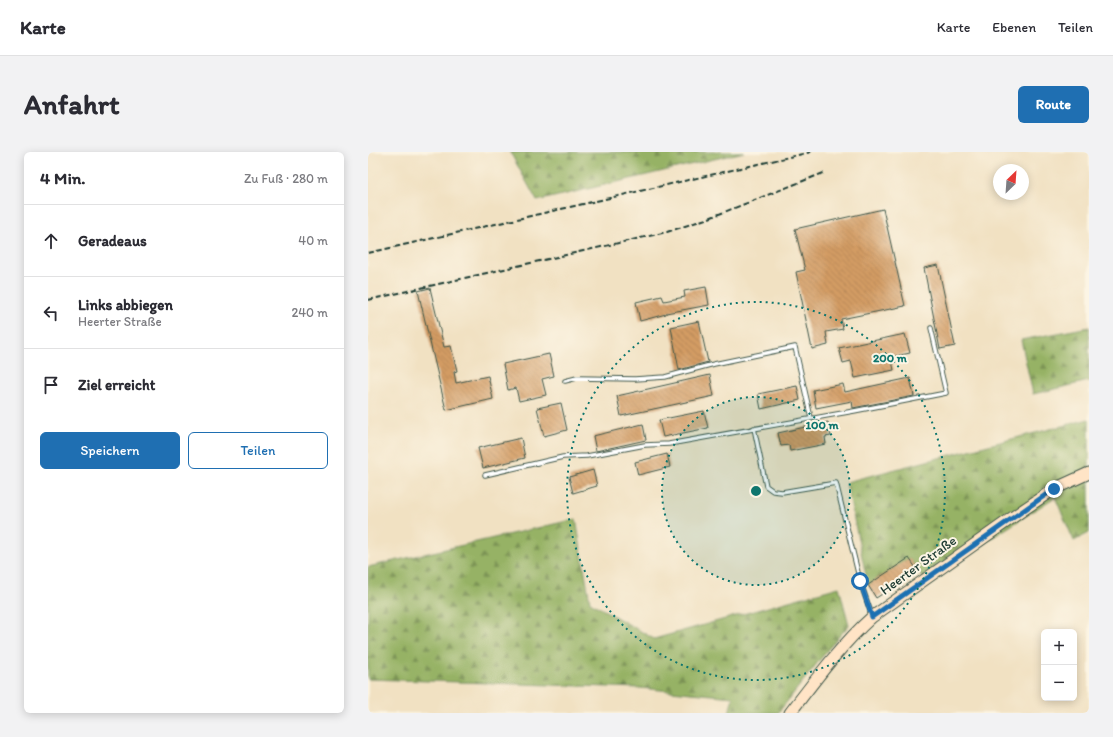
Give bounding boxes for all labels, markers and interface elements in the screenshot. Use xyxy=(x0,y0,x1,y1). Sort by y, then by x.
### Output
text: Karte xyxy=(20,16,66,39)
text: Karte xyxy=(937,19,970,36)
text: Ebenen xyxy=(992,19,1036,36)
text: Teilen xyxy=(1058,19,1093,36)
button: Route xyxy=(1018,86,1089,123)
text: Anfahrt xyxy=(24,87,119,121)
north arrow xyxy=(993,164,1029,200)
text: 4 Min. xyxy=(40,168,86,188)
text: Zu Fuß · 280 m xyxy=(244,171,328,186)
icon: ahead xyxy=(40,230,62,252)
text: Geradeaus xyxy=(78,232,147,250)
text: 40 m xyxy=(298,233,328,248)
text: Links abbiegen xyxy=(78,296,173,314)
icon: left xyxy=(40,302,62,324)
text: 240 m xyxy=(291,305,328,320)
text: Heerter Straße xyxy=(78,314,162,329)
text: 200 m xyxy=(873,351,908,365)
icon: arrive xyxy=(40,374,62,396)
text: Ziel erreicht xyxy=(78,376,155,394)
text: 100 m xyxy=(805,418,839,432)
button: Speichern xyxy=(40,432,180,469)
button: Teilen xyxy=(188,432,328,469)
route end xyxy=(1045,480,1063,498)
centre of rings xyxy=(749,484,763,498)
street label: Heerter Straße xyxy=(877,532,960,599)
route start xyxy=(851,572,869,590)
map controls xyxy=(1041,629,1077,701)
button: + xyxy=(1041,629,1077,665)
button: − xyxy=(1041,665,1077,701)

